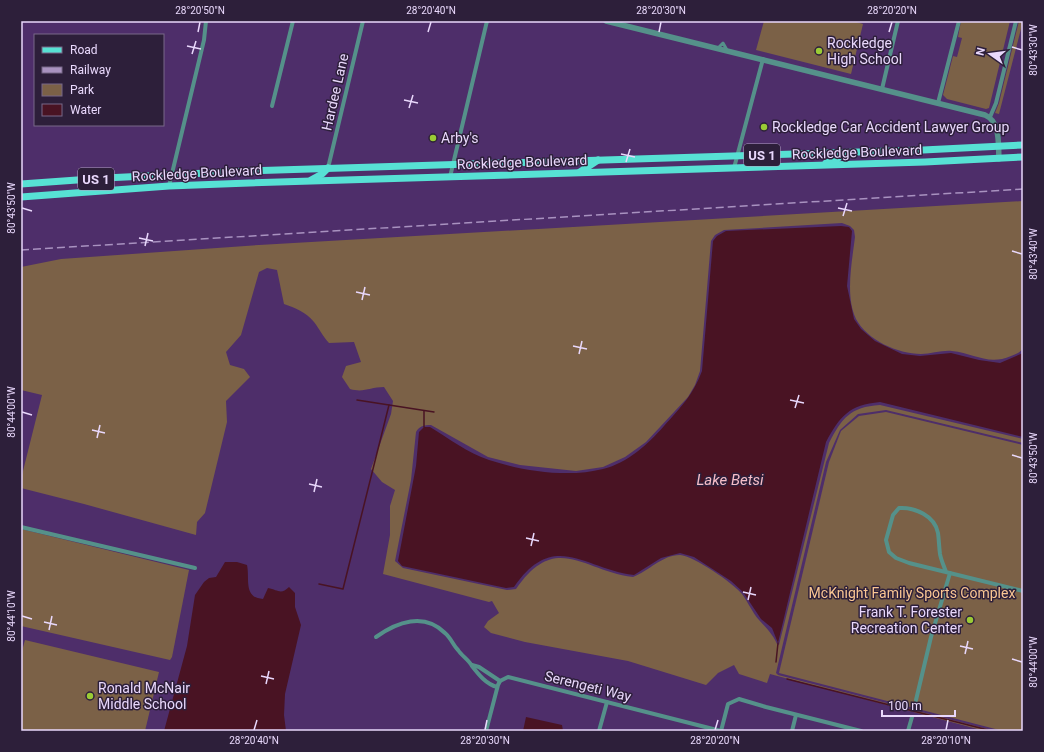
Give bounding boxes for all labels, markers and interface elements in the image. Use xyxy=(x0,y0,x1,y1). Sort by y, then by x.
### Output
text: 28°20'50"N xyxy=(175,5,225,16)
text: 28°20'40"N xyxy=(406,5,456,16)
text: 28°20'30"N xyxy=(636,5,686,16)
text: 28°20'20"N xyxy=(867,5,917,16)
text: 80°43'30"W xyxy=(1028,24,1039,76)
legend xyxy=(34,34,164,126)
north arrow xyxy=(970,34,1010,74)
place label: Rockledge High School xyxy=(827,35,902,67)
text: Road xyxy=(70,43,98,57)
marker: Rockledge High School xyxy=(814,46,824,56)
text: N xyxy=(974,46,988,57)
street label: Hardee Lane xyxy=(318,52,352,132)
text: Railway xyxy=(70,63,111,77)
text: Park xyxy=(70,83,95,97)
text: Water xyxy=(70,103,101,117)
place label: Rockledge Car Accident Lawyer Group xyxy=(772,119,1009,135)
marker: Rockledge Car Accident Lawyer Group xyxy=(759,122,769,132)
place label: Arby's xyxy=(441,130,479,146)
marker: Arby's xyxy=(428,133,438,143)
street label: Rockledge Boulevard xyxy=(792,142,922,162)
road number: US 1 xyxy=(744,144,780,166)
street label: Rockledge Boulevard xyxy=(457,152,587,172)
street label: Rockledge Boulevard xyxy=(131,162,263,184)
road number: US 1 xyxy=(78,168,114,190)
text: 80°43'50"W xyxy=(6,182,17,234)
text: 80°43'40"W xyxy=(1028,228,1039,280)
text: 80°44'00"W xyxy=(6,386,17,438)
text: 80°43'50"W xyxy=(1028,432,1039,484)
water label: Lake Betsi xyxy=(697,471,764,489)
park label: McKnight Family Sports Complex xyxy=(809,585,1015,601)
text: 80°44'10"W xyxy=(6,590,17,642)
place label: Frank T. Forester Recreation Center xyxy=(851,604,962,636)
marker: Frank T. Forester Recreation Center xyxy=(965,615,975,625)
text: 80°44'00"W xyxy=(1028,636,1039,688)
street label: Serengeti Way xyxy=(543,668,633,705)
place label: Ronald McNair Middle School xyxy=(98,680,190,712)
marker: Ronald McNair Middle School xyxy=(85,691,95,701)
scale bar xyxy=(882,692,955,718)
text: 100 m xyxy=(888,699,922,713)
text: 28°20'40"N xyxy=(229,735,279,746)
text: 28°20'30"N xyxy=(460,735,510,746)
text: 28°20'20"N xyxy=(690,735,740,746)
text: 28°20'10"N xyxy=(921,735,971,746)

